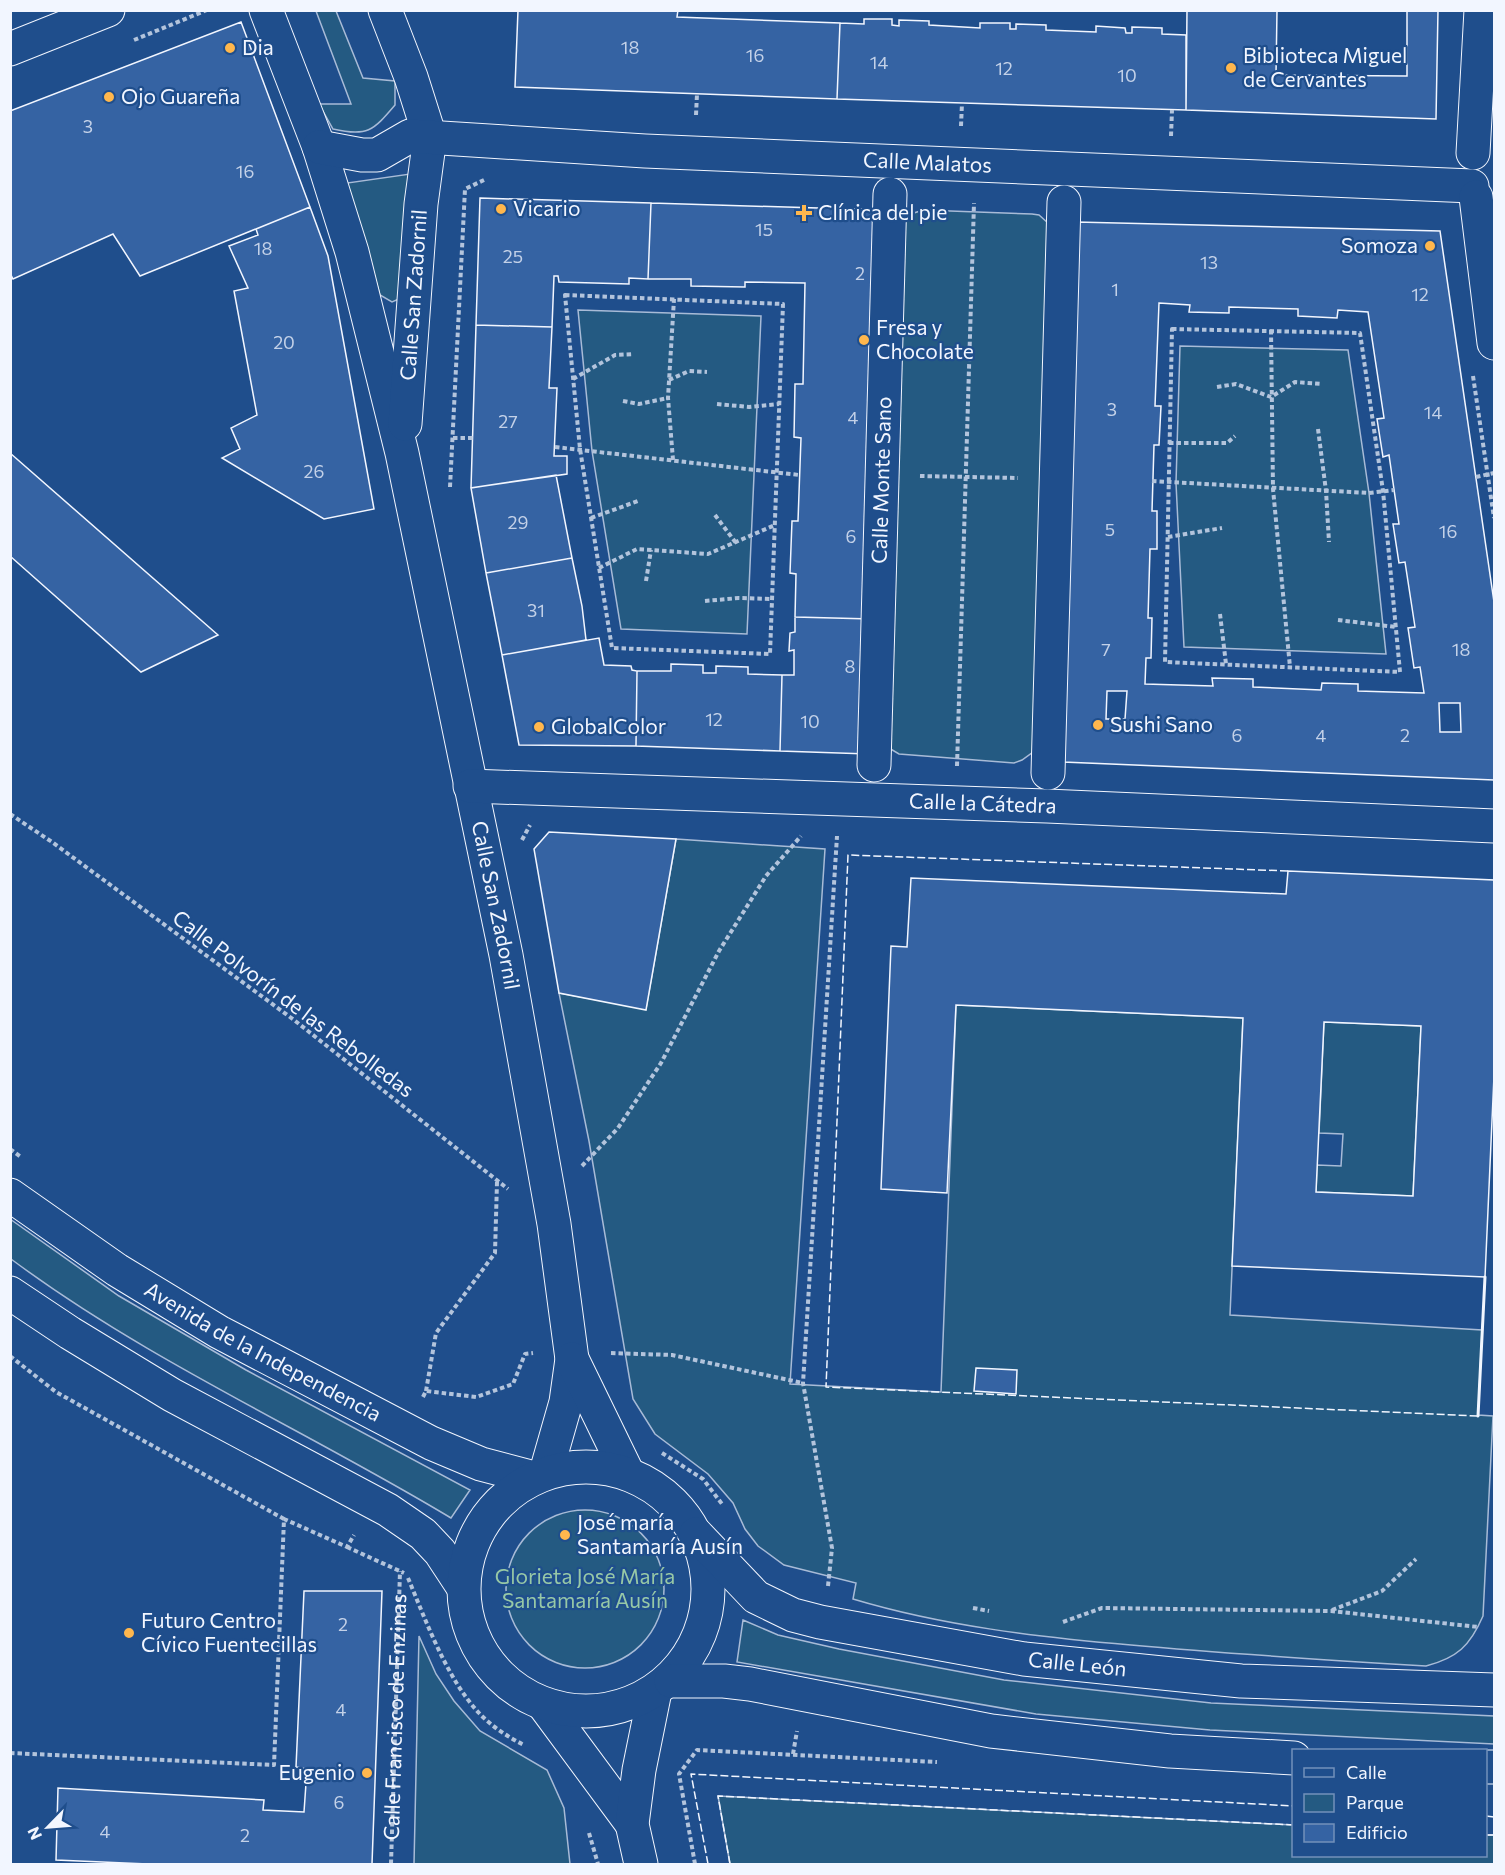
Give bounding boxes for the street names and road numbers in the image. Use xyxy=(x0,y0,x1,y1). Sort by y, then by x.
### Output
street label: Calle Malatos xyxy=(863,146,992,177)
street label: Calle San Zadornil xyxy=(394,209,431,381)
street label: Calle Monte Sano xyxy=(866,396,895,564)
street label: Calle la Cátedra xyxy=(909,787,1057,817)
street label: Calle San Zadornil xyxy=(468,818,526,991)
street label: Calle Polvorín de las Rebolledas xyxy=(168,904,419,1102)
street label: Avenida de la Independencia xyxy=(141,1276,386,1426)
street label: Calle Francisco de Enzinas xyxy=(378,1593,410,1841)
street label: Calle León xyxy=(1027,1645,1128,1680)

